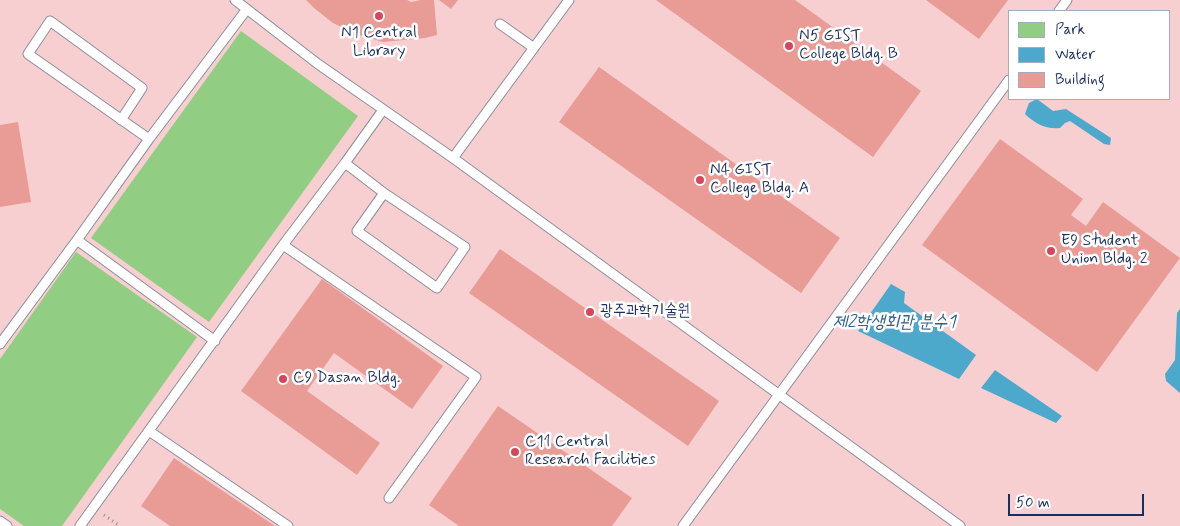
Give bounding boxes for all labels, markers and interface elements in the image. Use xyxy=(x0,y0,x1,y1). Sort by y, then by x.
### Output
marker: N1 Central Library xyxy=(373,10,385,22)
legend xyxy=(1008,10,1170,100)
text: Park xyxy=(1055,20,1085,40)
place label: N1 Central Library xyxy=(341,24,417,62)
place label: N5 GIST College Bldg. B xyxy=(799,27,898,65)
marker: N5 GIST College Bldg. B xyxy=(783,40,795,52)
text: Water xyxy=(1055,45,1095,65)
text: Building xyxy=(1055,70,1105,90)
place label: N4 GIST College Bldg. A xyxy=(710,161,809,199)
marker: N4 GIST College Bldg. A xyxy=(694,174,706,186)
place label: E9 Student Union Bldg. 2 xyxy=(1061,232,1147,270)
marker: E9 Student Union Bldg. 2 xyxy=(1045,245,1057,257)
place label: 광주과학기술원 xyxy=(600,302,690,322)
marker: 광주과학기술원 xyxy=(584,306,596,318)
water label: 제2학생회관 분수1 xyxy=(832,312,956,334)
place label: C9 Dasan Bldg. xyxy=(293,369,400,389)
marker: C9 Dasan Bldg. xyxy=(277,373,289,385)
place label: C11 Central Research Facilities xyxy=(525,433,655,471)
marker: C11 Central Research Facilities xyxy=(509,446,521,458)
scale bar xyxy=(1010,484,1146,516)
text: 50 m xyxy=(1016,493,1050,513)

